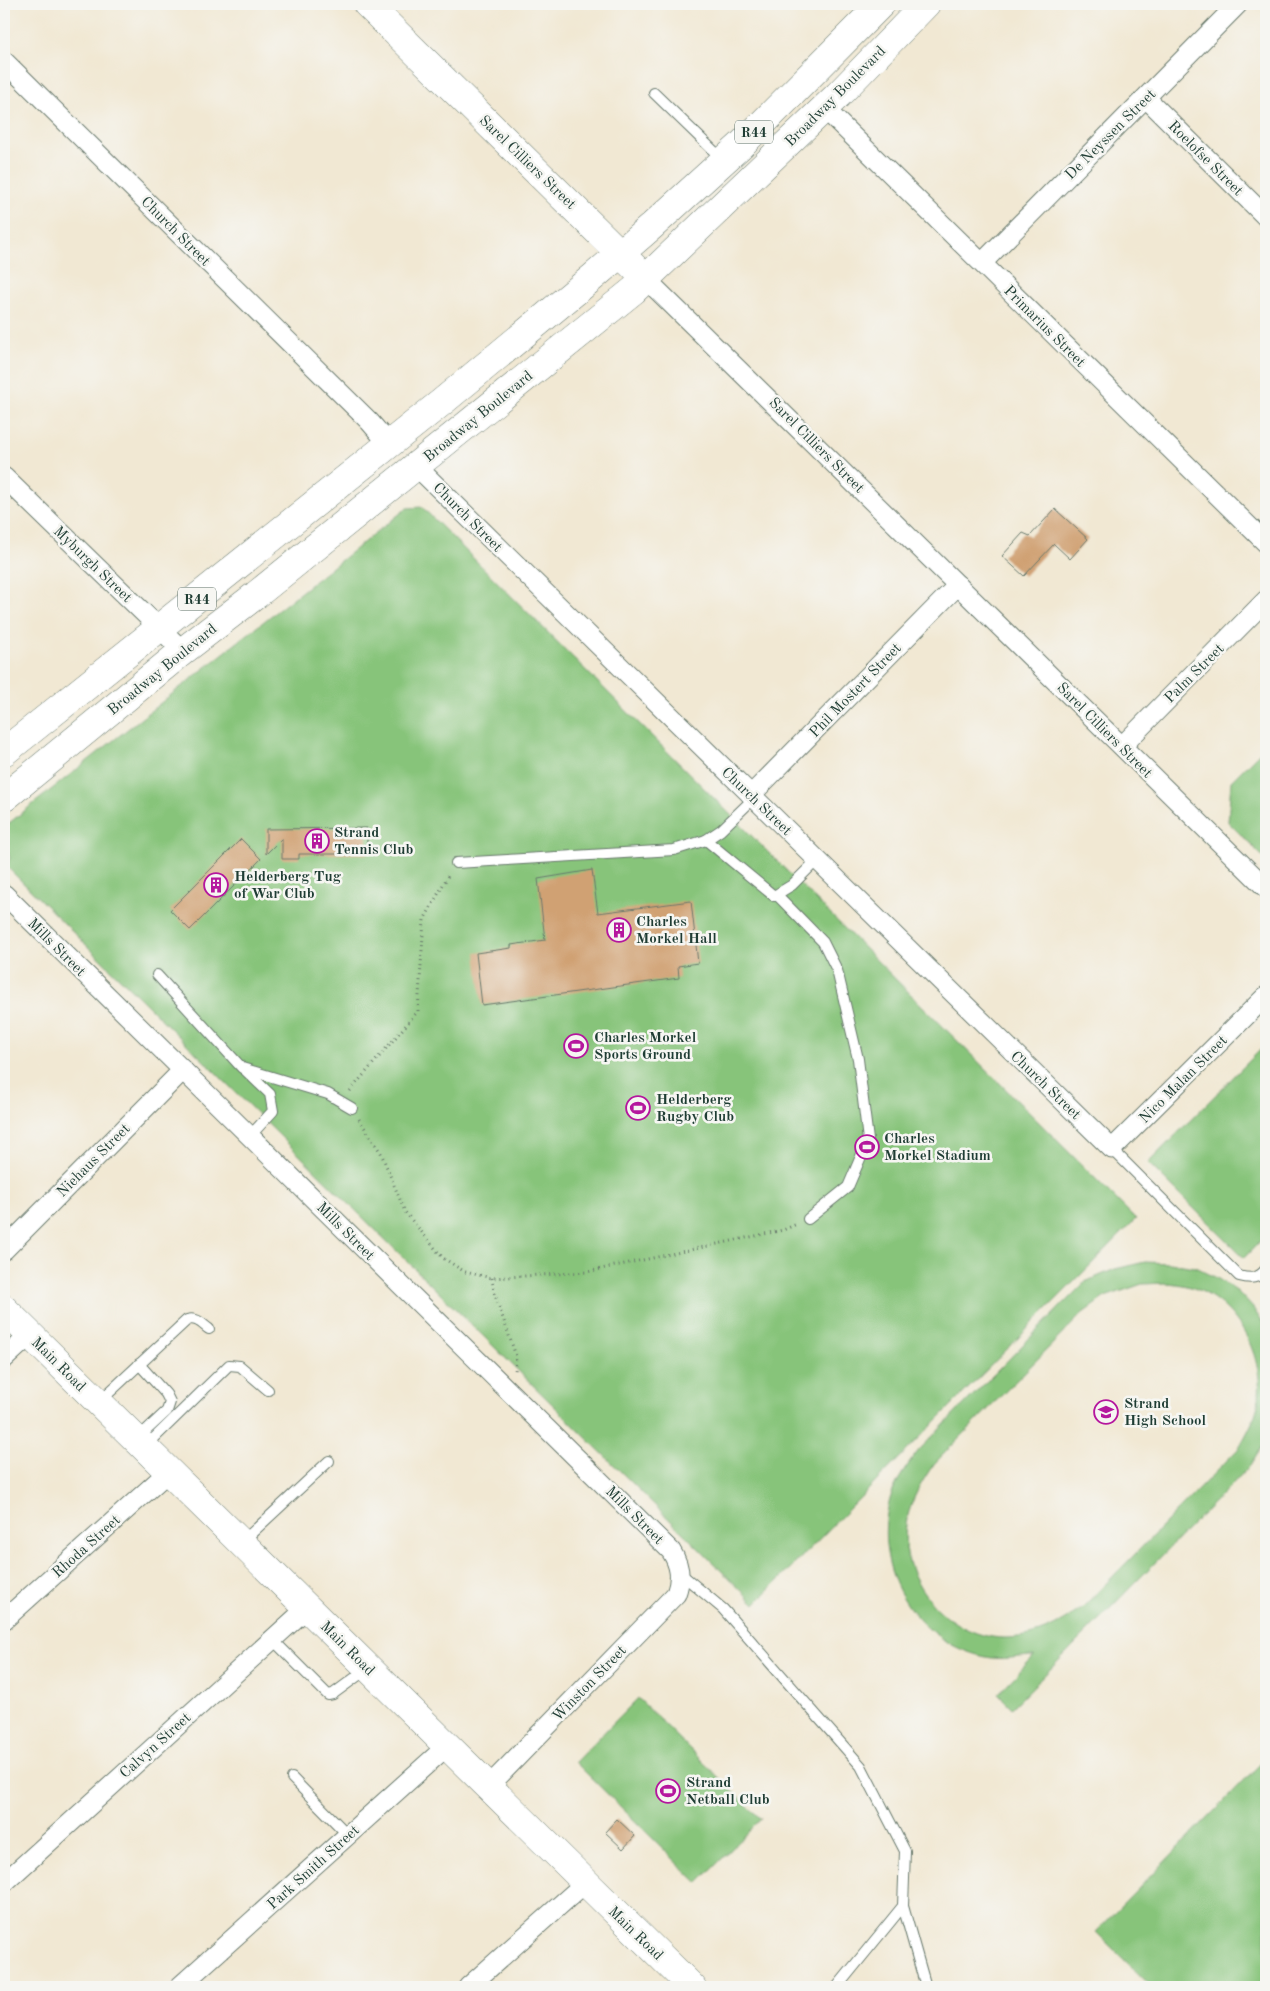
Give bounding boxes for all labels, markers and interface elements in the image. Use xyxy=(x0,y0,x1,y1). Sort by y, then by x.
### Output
street label: Broadway Boulevard xyxy=(783,44,889,150)
street label: De Neyssen Street xyxy=(1063,87,1159,183)
street label: Sarel Cilliers Street xyxy=(476,113,578,213)
street label: Roelofse Street xyxy=(1165,119,1245,199)
road number: R44 xyxy=(735,120,773,144)
street label: Church Street xyxy=(137,195,212,270)
street label: Primarius Street xyxy=(1000,283,1088,371)
street label: Broadway Boulevard xyxy=(422,369,536,466)
street label: Sarel Cilliers Street xyxy=(765,396,866,497)
street label: Church Street xyxy=(429,481,504,556)
street label: Myburgh Street xyxy=(50,524,134,606)
road number: R44 xyxy=(178,588,216,610)
street label: Broadway Boulevard xyxy=(106,622,220,719)
street label: Phil Mostert Street xyxy=(807,641,905,741)
street label: Palm Street xyxy=(1163,642,1228,707)
street label: Sarel Cilliers Street xyxy=(1053,681,1154,782)
street label: Church Street xyxy=(718,765,794,839)
place label: Strand Tennis Club xyxy=(334,826,413,858)
building icon: Strand Tennis Club xyxy=(304,828,330,854)
place label: Helderberg Tug of War Club xyxy=(234,870,342,902)
building icon: Helderberg Tug of War Club xyxy=(203,872,229,898)
place label: Charles Morkel Hall xyxy=(636,915,717,947)
street label: Mills Street xyxy=(24,916,88,980)
building icon: Charles Morkel Hall xyxy=(606,917,632,943)
place label: Charles Morkel Sports Ground xyxy=(594,1031,697,1063)
sports icon: Charles Morkel Sports Ground xyxy=(563,1033,589,1059)
street label: Nico Malan Street xyxy=(1137,1033,1231,1127)
street label: Church Street xyxy=(1007,1049,1083,1123)
place label: Helderberg Rugby Club xyxy=(656,1093,734,1125)
sports icon: Helderberg Rugby Club xyxy=(625,1095,651,1121)
street label: Niehaus Street xyxy=(55,1122,133,1200)
place label: Charles Morkel Stadium xyxy=(884,1132,991,1164)
sports icon: Charles Morkel Stadium xyxy=(854,1134,880,1160)
street label: Mills Street xyxy=(313,1200,377,1264)
street label: Main Road xyxy=(28,1335,88,1395)
place label: Strand High School xyxy=(1124,1397,1207,1429)
school or university icon: Strand High School xyxy=(1093,1399,1119,1425)
street label: Mills Street xyxy=(602,1484,666,1548)
street label: Rhoda Street xyxy=(50,1513,124,1581)
street label: Main Road xyxy=(317,1619,377,1679)
street label: Winston Street xyxy=(550,1643,630,1725)
street label: Calvyn Street xyxy=(118,1711,194,1782)
place label: Strand Netball Club xyxy=(686,1776,770,1808)
sports icon: Strand Netball Club xyxy=(655,1778,681,1804)
street label: Park Smith Street xyxy=(265,1823,363,1913)
street label: Main Road xyxy=(605,1904,665,1964)

